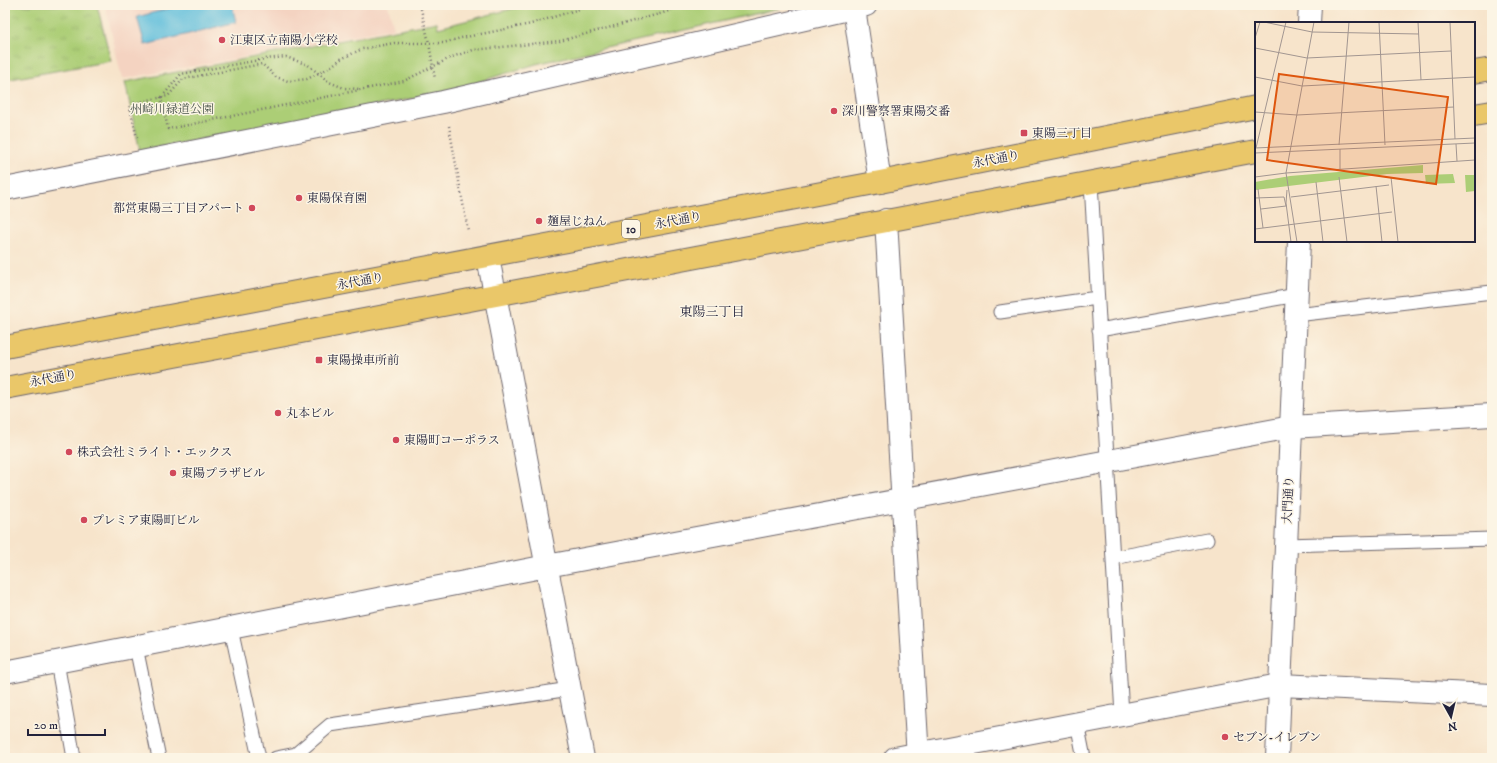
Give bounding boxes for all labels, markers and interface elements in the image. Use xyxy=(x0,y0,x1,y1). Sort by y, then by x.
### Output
inset map xyxy=(1255,22,1475,242)
place label: 江東区立南陽小学校 xyxy=(230,33,338,48)
marker: 江東区立南陽小学校 xyxy=(217,35,227,45)
park label: 州崎川緑道公園 xyxy=(130,102,214,117)
place label: 深川警察署東陽交番 xyxy=(842,104,950,119)
marker: 深川警察署東陽交番 xyxy=(829,106,839,116)
place label: 東陽三丁目 xyxy=(1032,126,1092,141)
marker: 東陽三丁目 xyxy=(1019,128,1029,138)
street label: 永代通り xyxy=(971,148,1021,171)
place label: 東陽保育園 xyxy=(307,191,367,206)
marker: 東陽保育園 xyxy=(294,193,304,203)
place label: 都営東陽三丁目アパート xyxy=(113,201,244,216)
marker: 都営東陽三丁目アパート xyxy=(247,203,257,213)
street label: 永代通り xyxy=(653,209,703,232)
place label: 麺屋じねん xyxy=(547,214,607,229)
marker: 麺屋じねん xyxy=(534,216,544,226)
road number: 10 xyxy=(622,220,640,238)
street label: 永代通り xyxy=(335,270,385,293)
district label: 東陽三丁目 xyxy=(679,304,745,320)
place label: 東陽操車所前 xyxy=(327,353,399,368)
marker: 東陽操車所前 xyxy=(314,355,324,365)
street label: 永代通り xyxy=(28,367,78,390)
place label: 丸本ビル xyxy=(286,406,334,421)
marker: 丸本ビル xyxy=(273,408,283,418)
place label: 東陽町コーポラス xyxy=(404,433,500,448)
marker: 東陽町コーポラス xyxy=(391,435,401,445)
place label: 株式会社ミライト・エックス xyxy=(77,445,232,460)
marker: 株式会社ミライト・エックス xyxy=(64,447,74,457)
place label: 東陽プラザビル xyxy=(181,466,265,481)
marker: 東陽プラザビル xyxy=(168,468,178,478)
street label: 大門通り xyxy=(1280,476,1297,524)
place label: プレミア東陽町ビル xyxy=(92,513,200,528)
marker: プレミア東陽町ビル xyxy=(79,515,89,525)
north arrow xyxy=(1431,697,1471,737)
scale bar xyxy=(28,711,105,737)
text: 20 m xyxy=(34,718,58,733)
text: N xyxy=(1447,718,1458,733)
place label: セブン-イレブン xyxy=(1233,730,1321,745)
marker: セブン-イレブン xyxy=(1220,732,1230,742)

